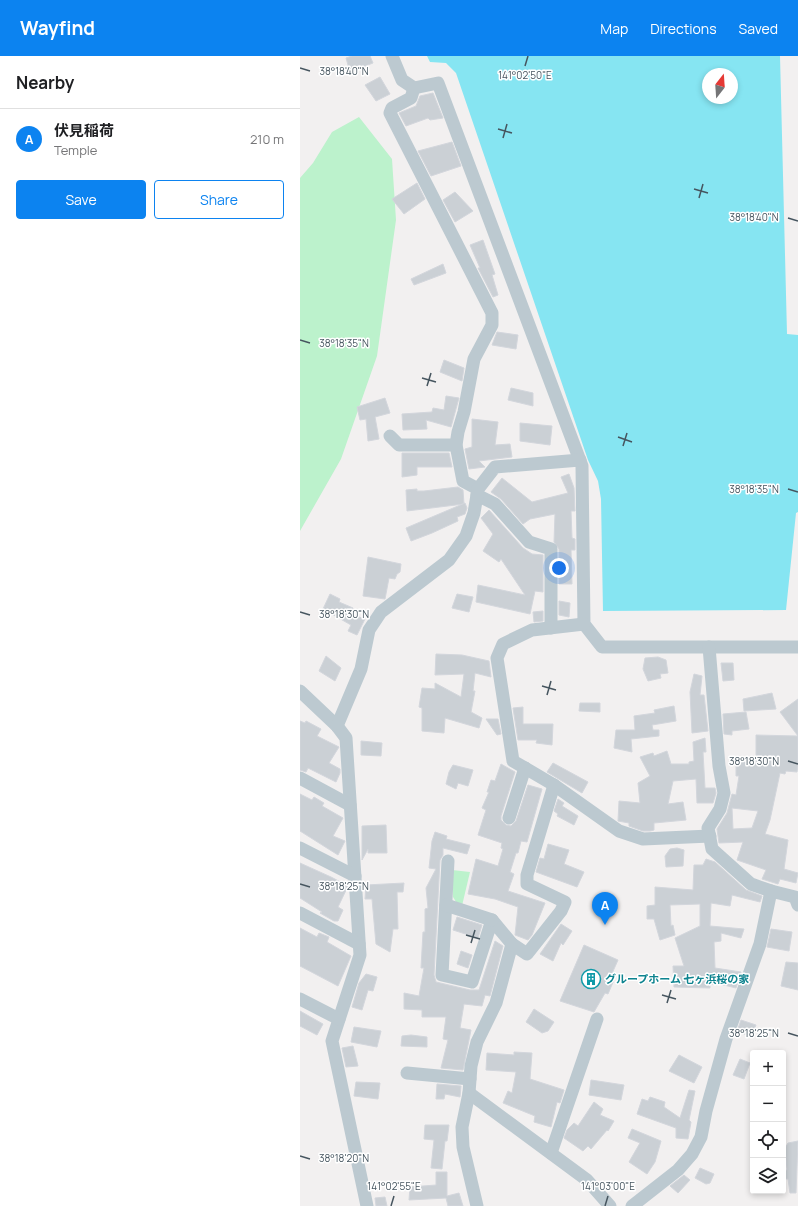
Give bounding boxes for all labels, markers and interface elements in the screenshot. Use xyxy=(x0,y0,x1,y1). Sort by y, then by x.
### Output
text: Wayfind xyxy=(20,15,95,41)
text: Map xyxy=(600,19,628,38)
text: Directions xyxy=(650,19,717,38)
text: Saved xyxy=(739,19,778,38)
text: 38°18'40"N xyxy=(319,64,369,78)
text: 141°02'50"E xyxy=(498,68,552,82)
north arrow xyxy=(702,68,738,104)
text: Nearby xyxy=(16,71,74,94)
text: 伏見稲荷 xyxy=(54,120,114,141)
text: A xyxy=(25,130,33,148)
text: 210 m xyxy=(250,130,284,148)
text: Temple xyxy=(54,141,97,159)
button: Save xyxy=(16,180,146,219)
button: Share xyxy=(154,180,284,219)
text: 38°18'40"N xyxy=(729,210,779,224)
text: 38°18'35"N xyxy=(319,336,369,350)
text: 38°18'35"N xyxy=(729,482,779,496)
your location xyxy=(549,558,569,578)
text: 38°18'30"N xyxy=(319,607,369,621)
text: 38°18'30"N xyxy=(729,754,779,768)
text: 38°18'25"N xyxy=(319,879,369,893)
pin: A xyxy=(592,892,618,925)
building icon: グループホーム 七ヶ浜桜の家 xyxy=(580,968,602,990)
place label: グループホーム 七ヶ浜桜の家 xyxy=(605,971,749,986)
text: 38°18'25"N xyxy=(729,1026,779,1040)
map controls xyxy=(750,1050,786,1194)
button: + xyxy=(750,1050,786,1086)
button: − xyxy=(750,1086,786,1122)
button: locate xyxy=(750,1122,786,1158)
text: 38°18'20"N xyxy=(319,1151,369,1165)
button: layers xyxy=(750,1158,786,1194)
text: 141°02'55"E xyxy=(367,1179,421,1193)
text: 141°03'00"E xyxy=(581,1179,635,1193)

